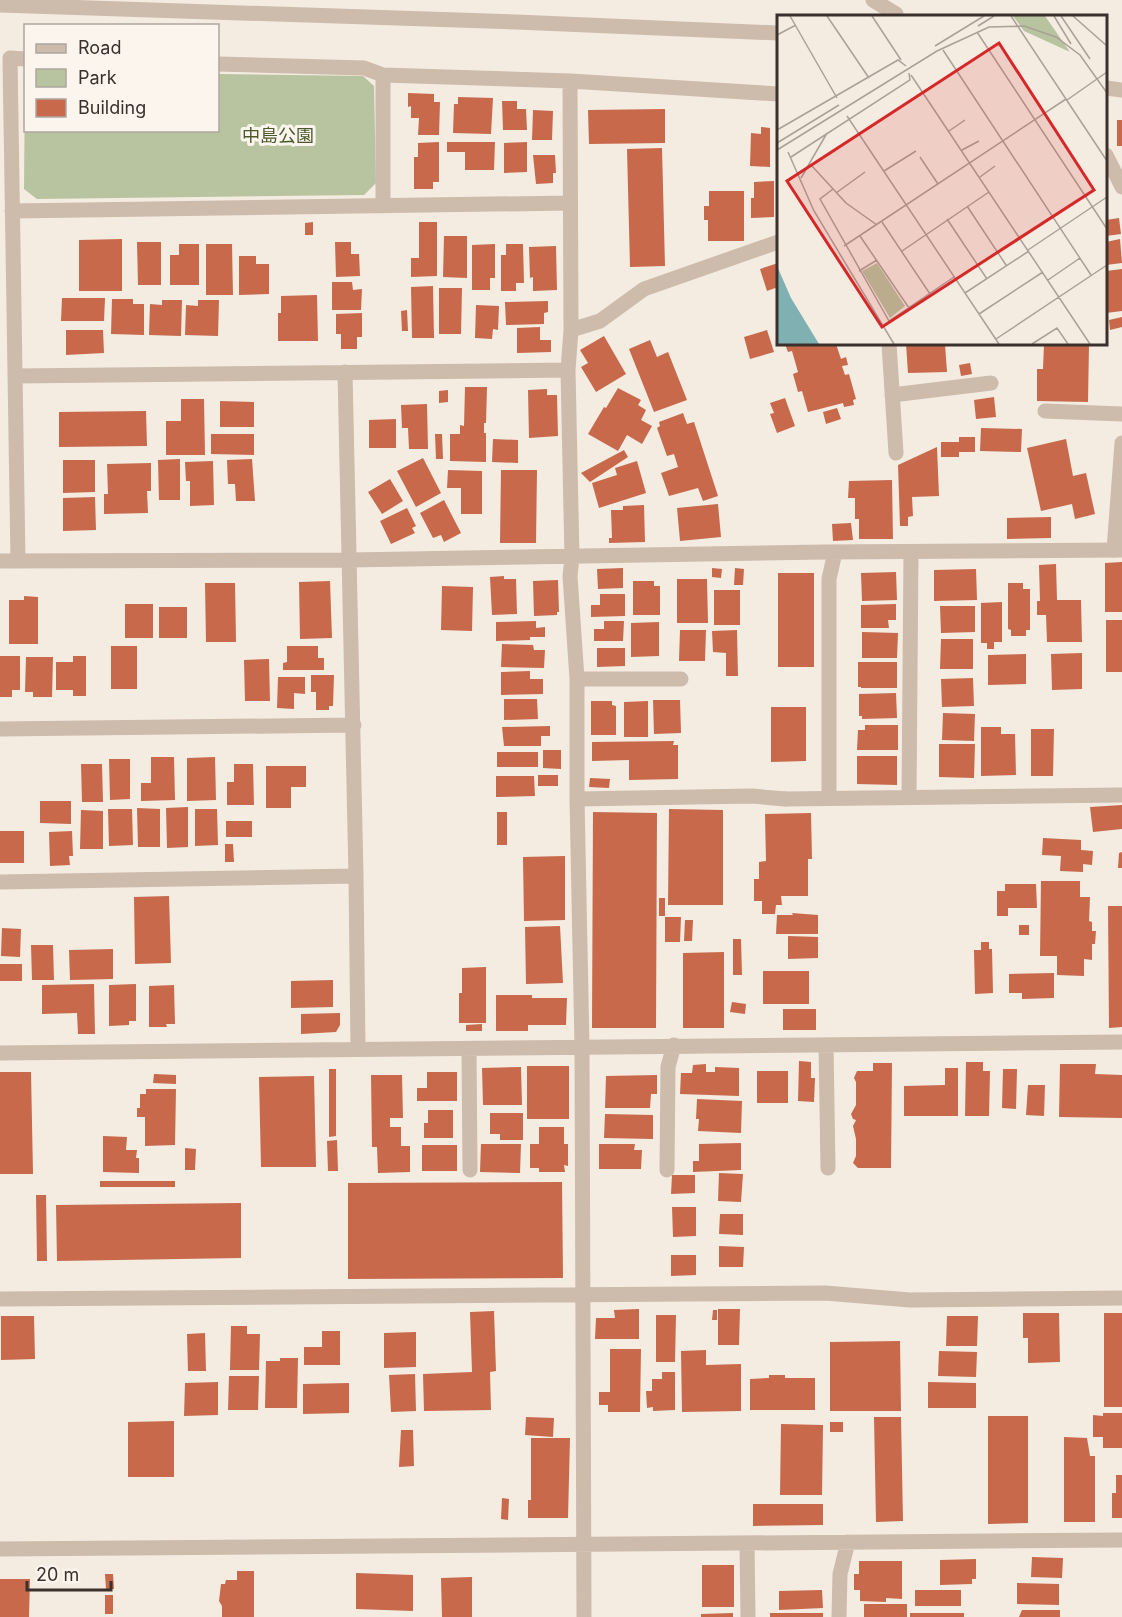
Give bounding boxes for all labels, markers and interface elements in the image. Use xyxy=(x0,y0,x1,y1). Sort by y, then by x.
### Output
inset map xyxy=(777,15,1107,345)
legend xyxy=(24,24,219,132)
text: Road xyxy=(78,37,121,58)
text: Park xyxy=(78,67,117,88)
text: Building xyxy=(78,97,146,118)
park label: 中島公園 xyxy=(242,125,314,146)
scale bar xyxy=(27,1554,111,1592)
text: 20 m xyxy=(36,1564,79,1585)

